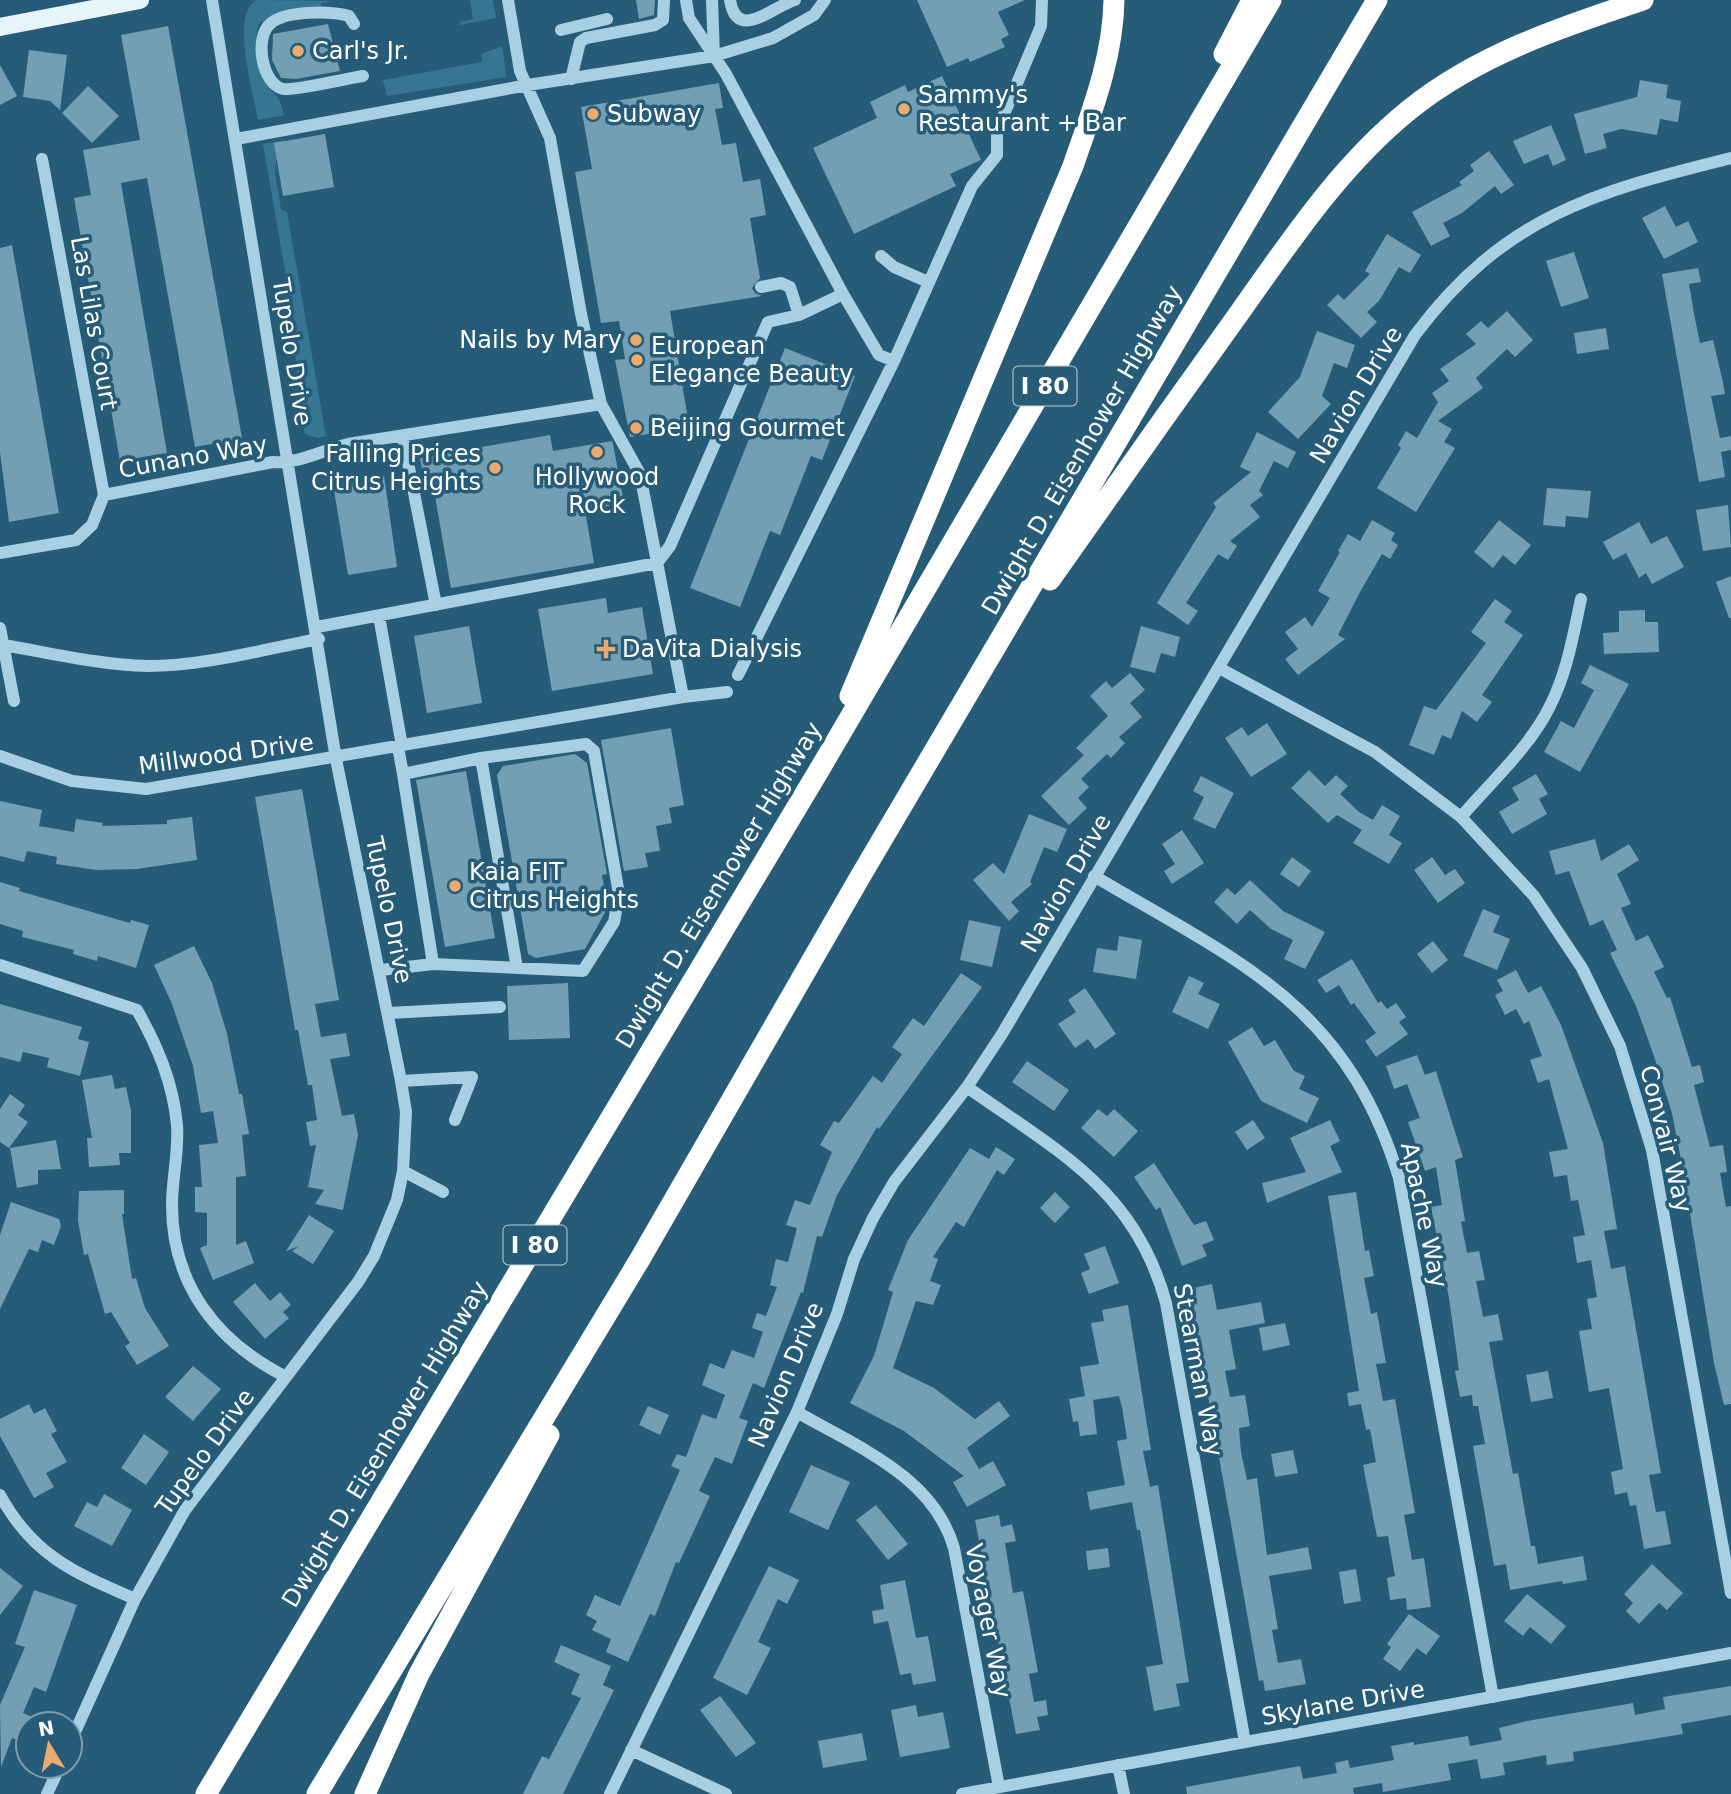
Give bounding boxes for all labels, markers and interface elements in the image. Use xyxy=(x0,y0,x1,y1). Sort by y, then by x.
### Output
place label: Carl's Jr. xyxy=(312,37,409,65)
marker: Carl's Jr. xyxy=(290,43,306,59)
place label: Sammy's Restaurant + Bar xyxy=(918,81,1126,137)
place label: Subway xyxy=(607,100,701,128)
marker: Sammy's Restaurant + Bar xyxy=(896,101,912,117)
marker: Subway xyxy=(585,106,601,122)
street label: Las Lilas Court xyxy=(65,234,123,412)
street label: Tupelo Drive xyxy=(266,275,317,428)
street label: Dwight D. Eisenhower Highway xyxy=(976,280,1188,620)
street label: Navion Drive xyxy=(1304,321,1408,469)
place label: Nails by Mary xyxy=(459,326,622,354)
marker: Nails by Mary xyxy=(628,332,644,348)
place label: European Elegance Beauty xyxy=(651,332,853,388)
marker: European Elegance Beauty xyxy=(629,352,645,368)
road number: I 80 xyxy=(1014,366,1076,406)
place label: Beijing Gourmet xyxy=(650,414,845,442)
marker: Beijing Gourmet xyxy=(628,420,644,436)
street label: Cunano Way xyxy=(116,430,270,484)
place label: Falling Prices Citrus Heights xyxy=(311,440,481,496)
marker: Hollywood Rock xyxy=(589,444,605,460)
marker: Falling Prices Citrus Heights xyxy=(487,460,503,476)
place label: Hollywood Rock xyxy=(535,463,659,519)
place label: DaVita Dialysis xyxy=(622,635,802,663)
marker: DaVita Dialysis xyxy=(596,639,616,659)
street label: Dwight D. Eisenhower Highway xyxy=(610,717,828,1053)
street label: Millwood Drive xyxy=(137,728,315,780)
street label: Navion Drive xyxy=(1015,809,1117,957)
street label: Tupelo Drive xyxy=(360,833,418,986)
place label: Kaia FIT Citrus Heights xyxy=(469,858,639,914)
marker: Kaia FIT Citrus Heights xyxy=(447,878,463,894)
street label: Convair Way xyxy=(1634,1062,1698,1216)
street label: Apache Way xyxy=(1395,1140,1453,1290)
road number: I 80 xyxy=(504,1226,566,1264)
street label: Dwight D. Eisenhower Highway xyxy=(276,1276,494,1612)
street label: Stearman Way xyxy=(1168,1281,1228,1459)
street label: Navion Drive xyxy=(743,1298,829,1452)
street label: Tupelo Drive xyxy=(149,1383,260,1521)
street label: Voyager Way xyxy=(959,1541,1017,1701)
street label: Skylane Drive xyxy=(1259,1675,1427,1731)
north arrow xyxy=(14,1710,84,1780)
text: N xyxy=(36,1716,56,1740)

